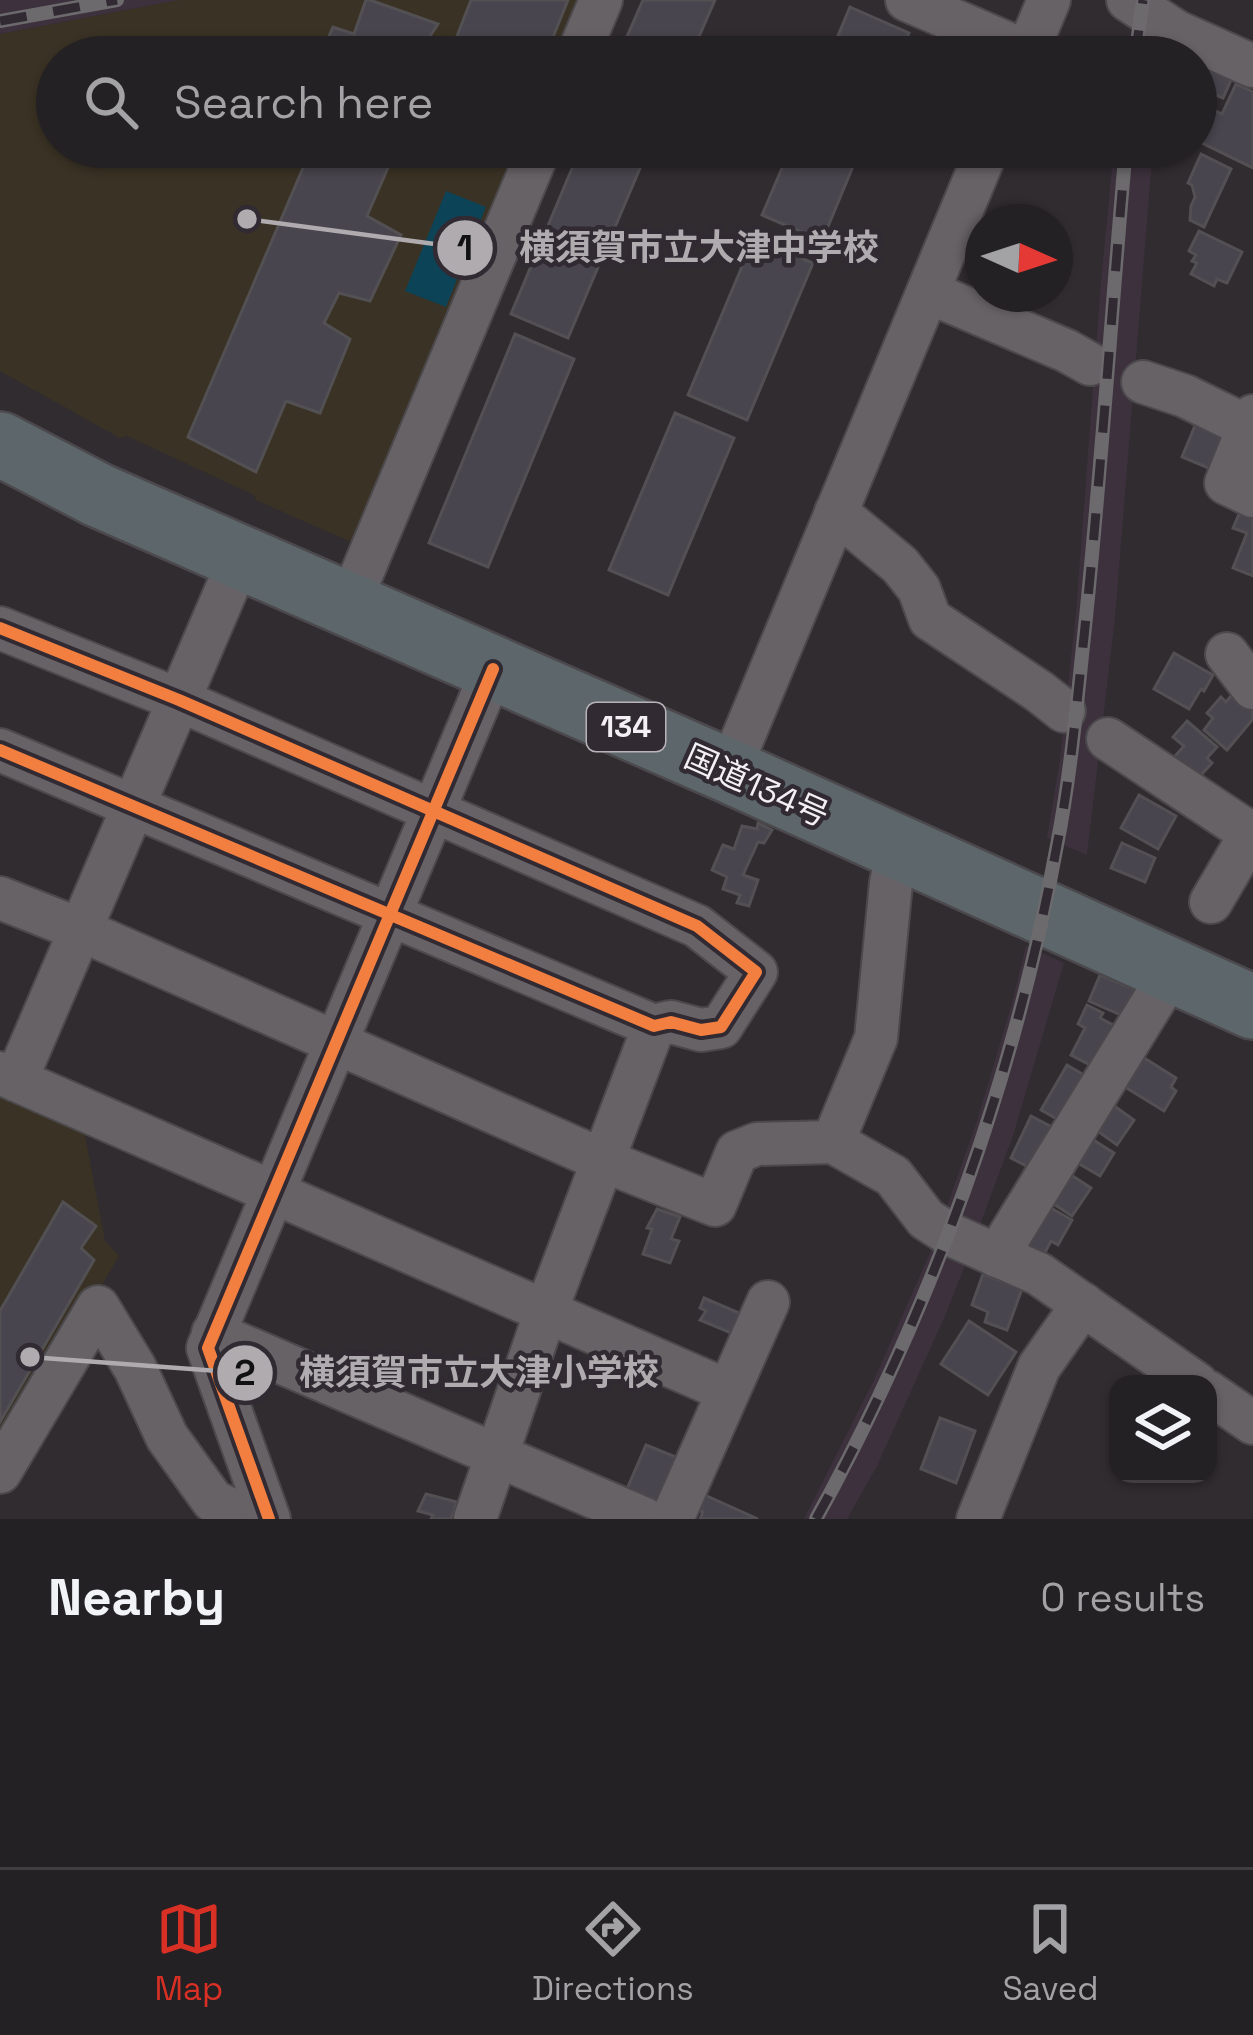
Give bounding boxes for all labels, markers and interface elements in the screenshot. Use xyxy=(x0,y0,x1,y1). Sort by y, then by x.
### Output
search box xyxy=(36,36,1217,168)
icon: search xyxy=(78,69,144,135)
text: Search here xyxy=(174,74,433,131)
north arrow xyxy=(965,204,1073,312)
callout: 横須賀市立大津中学校 xyxy=(435,212,903,284)
text: 1 xyxy=(457,225,473,271)
text: 横須賀市立大津中学校 xyxy=(519,225,879,271)
road number: 134 xyxy=(587,703,665,751)
street label: 国道134号 xyxy=(678,736,835,836)
callout: 横須賀市立大津小学校 xyxy=(215,1337,683,1409)
text: 2 xyxy=(234,1350,256,1396)
text: 横須賀市立大津小学校 xyxy=(299,1350,659,1396)
map controls xyxy=(1109,1375,1217,1483)
button: layers xyxy=(1109,1375,1217,1483)
text: Nearby xyxy=(48,1565,225,1630)
text: 0 results xyxy=(1040,1573,1205,1622)
tab: Map xyxy=(154,1896,223,2010)
tab: Directions xyxy=(532,1896,694,2010)
tab: Saved xyxy=(1002,1896,1099,2010)

